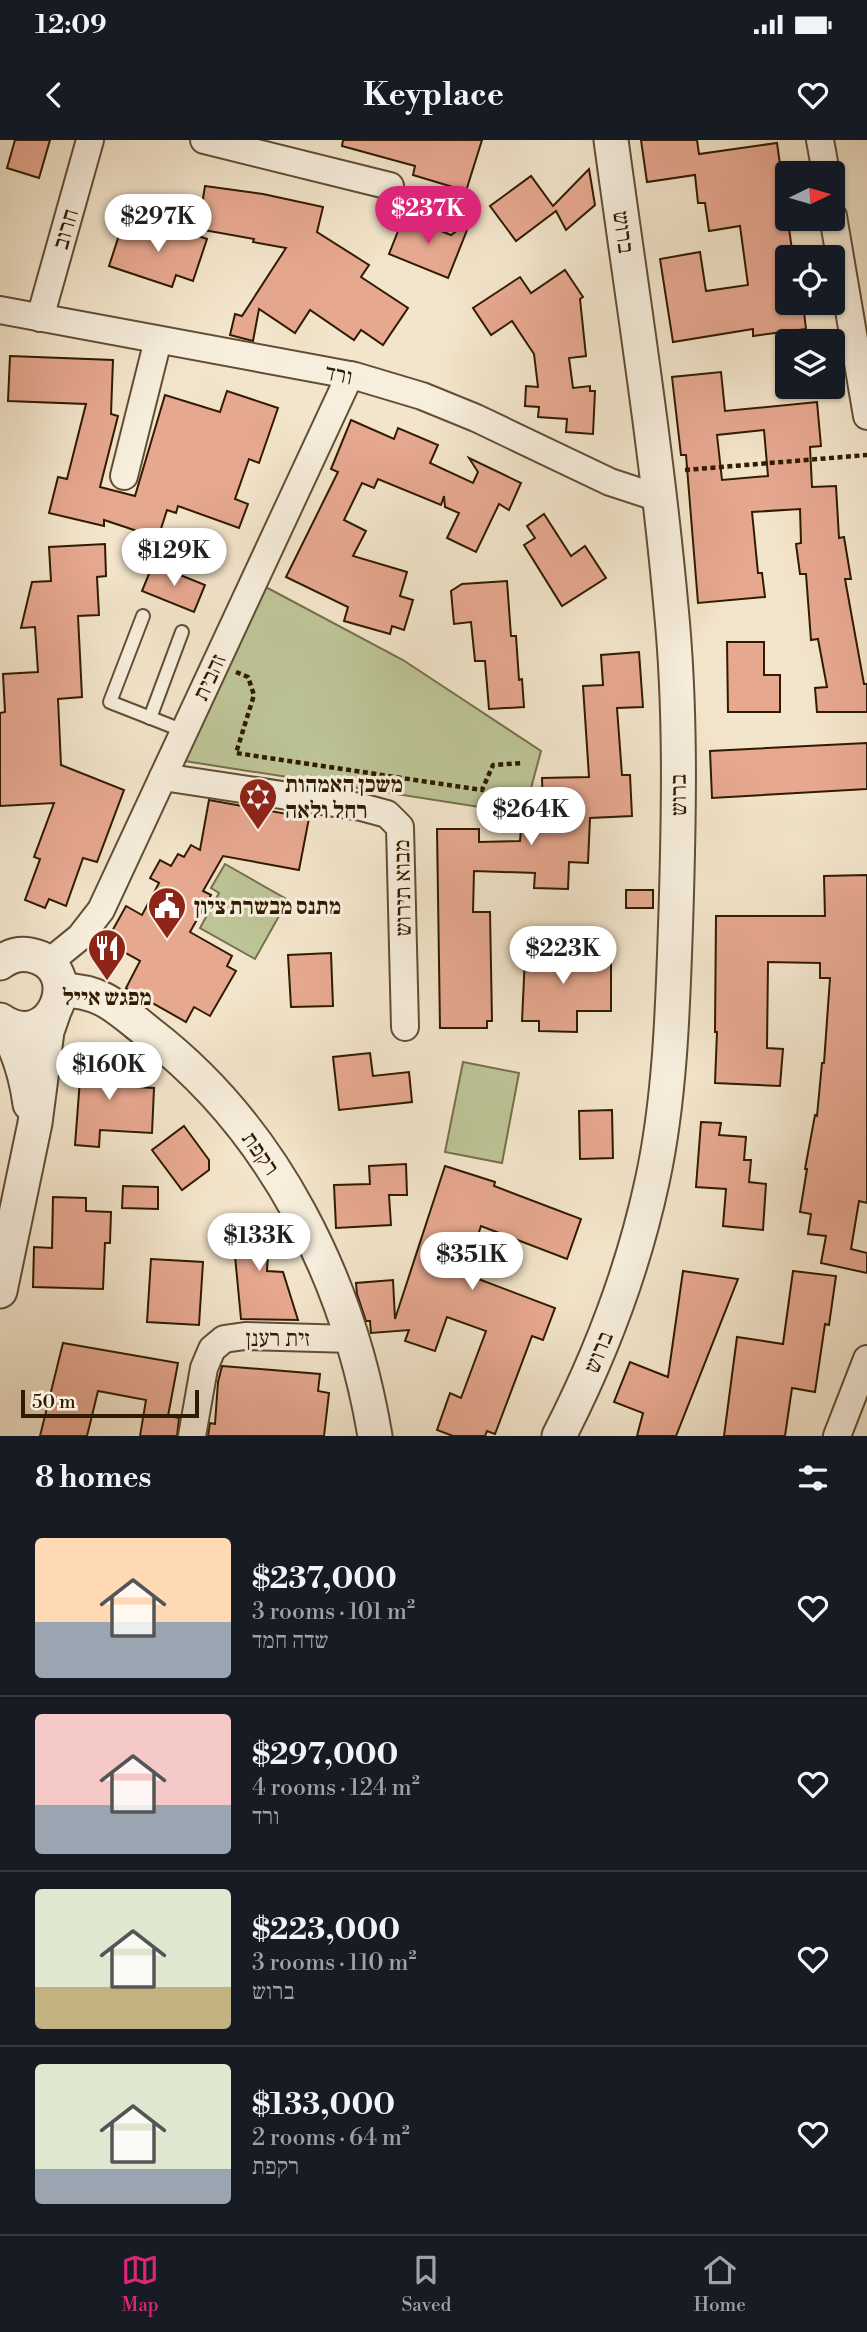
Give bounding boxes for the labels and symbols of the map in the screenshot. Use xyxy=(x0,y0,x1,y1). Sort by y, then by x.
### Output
north arrow xyxy=(775,161,845,231)
pin: $237K xyxy=(379,186,477,246)
pin: $297K xyxy=(109,194,207,254)
street label: חרוב xyxy=(47,206,85,253)
street label: ברוש xyxy=(606,209,640,255)
street label: ורד xyxy=(322,358,355,392)
pin: $129K xyxy=(125,528,223,588)
street label: זהבית xyxy=(187,650,233,705)
place label: משכן האמהות רחל ולאה xyxy=(285,771,403,825)
street label: ברוש xyxy=(665,773,693,816)
synagogue icon: משכן האמהות רחל ולאה xyxy=(237,776,279,831)
pin: $264K xyxy=(482,788,580,847)
street label: מבוא תירוש xyxy=(388,839,418,937)
public building icon: מתנס מבשרת ציון xyxy=(146,885,188,940)
place label: מתנס מבשרת ציון xyxy=(194,893,341,921)
pin: $223K xyxy=(514,926,612,986)
restaurant icon: מפגש אייל xyxy=(86,927,128,982)
place label: מפגש אייל xyxy=(62,984,152,1012)
pin: $160K xyxy=(60,1042,158,1102)
street label: רקפת xyxy=(235,1126,285,1181)
pin: $133K xyxy=(210,1214,308,1273)
pin: $351K xyxy=(423,1232,521,1292)
street label: זית רענן xyxy=(246,1325,310,1353)
street label: ברוש xyxy=(578,1327,620,1377)
scale bar xyxy=(21,1387,200,1419)

